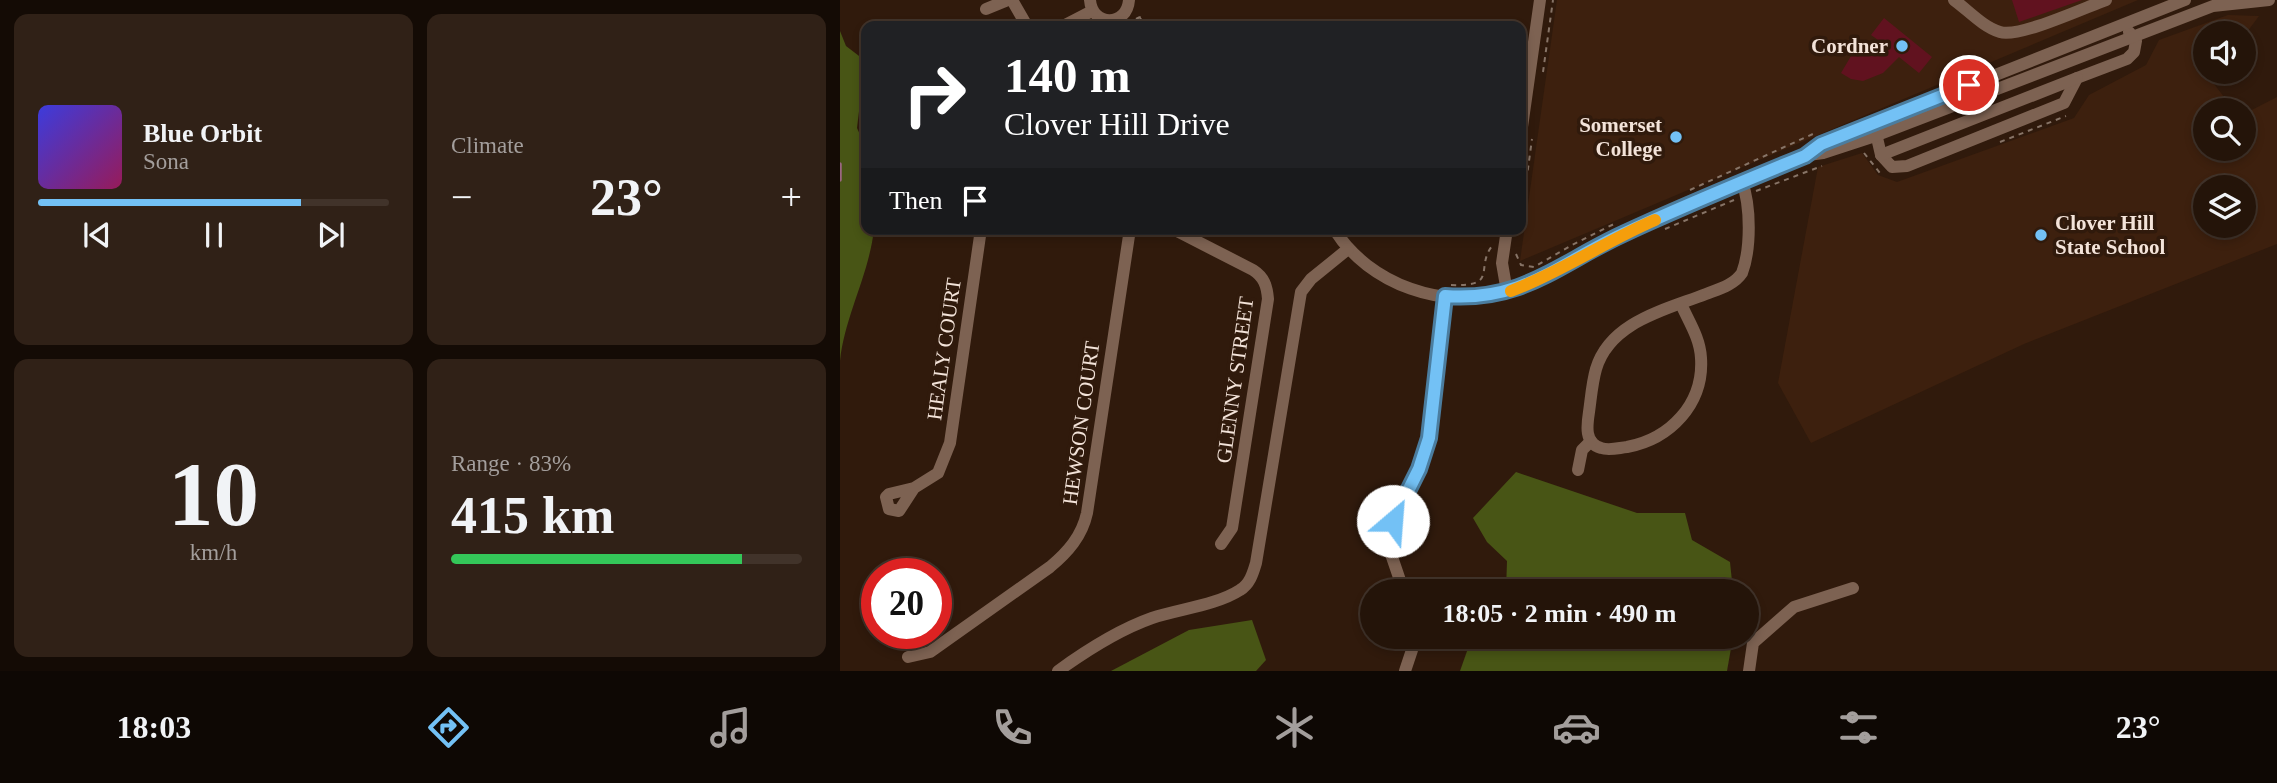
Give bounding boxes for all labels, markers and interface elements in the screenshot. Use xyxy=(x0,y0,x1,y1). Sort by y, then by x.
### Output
map controls xyxy=(2193,21,2256,238)
button: sound xyxy=(2193,21,2256,84)
place label: Cordner xyxy=(1811,34,1888,58)
marker: Cordner xyxy=(1894,38,1910,54)
text: 140 m xyxy=(1004,48,1131,103)
icon: right xyxy=(889,49,980,140)
pin xyxy=(1939,55,1999,115)
icon: arrive xyxy=(1950,66,1988,104)
button: search xyxy=(2193,98,2256,161)
text: Clover Hill Drive xyxy=(1004,106,1230,142)
place label: Somerset College xyxy=(1579,113,1662,161)
text: Blue Orbit xyxy=(143,119,262,148)
marker: Somerset College xyxy=(1668,129,1684,145)
text: Climate xyxy=(451,133,524,158)
text: Sona xyxy=(143,149,189,174)
text: 23° xyxy=(590,169,663,226)
button: layers xyxy=(2193,175,2256,238)
text: − xyxy=(451,176,472,218)
text: + xyxy=(781,176,802,218)
icon: arrive xyxy=(956,182,994,220)
text: Then xyxy=(889,186,942,215)
place label: Clover Hill State School xyxy=(2055,211,2165,259)
icon: previous xyxy=(78,216,116,254)
icon: pause xyxy=(195,216,233,254)
icon: next xyxy=(312,216,350,254)
marker: Clover Hill State School xyxy=(2033,227,2049,243)
street label: HEALY COURT xyxy=(922,276,966,422)
street label: GLENNY STREET xyxy=(1211,295,1259,465)
street label: HEWSON COURT xyxy=(1058,339,1104,506)
text: 10 xyxy=(168,444,259,545)
text: Range · 83% xyxy=(451,451,571,476)
position arrow xyxy=(1356,484,1430,558)
text: 415 km xyxy=(451,487,614,544)
text: km/h xyxy=(190,540,237,565)
speed limit sign: 20 xyxy=(861,558,952,649)
text: 18:05 · 2 min · 490 m xyxy=(1443,599,1677,628)
icon: directions xyxy=(424,703,473,752)
icon: music xyxy=(706,703,755,752)
icon: phone xyxy=(988,703,1037,752)
icon: climate xyxy=(1270,703,1319,752)
icon: car xyxy=(1552,703,1601,752)
icon: filters xyxy=(1834,703,1883,752)
text: 18:03 xyxy=(116,709,191,745)
text: 23° xyxy=(2116,709,2160,745)

